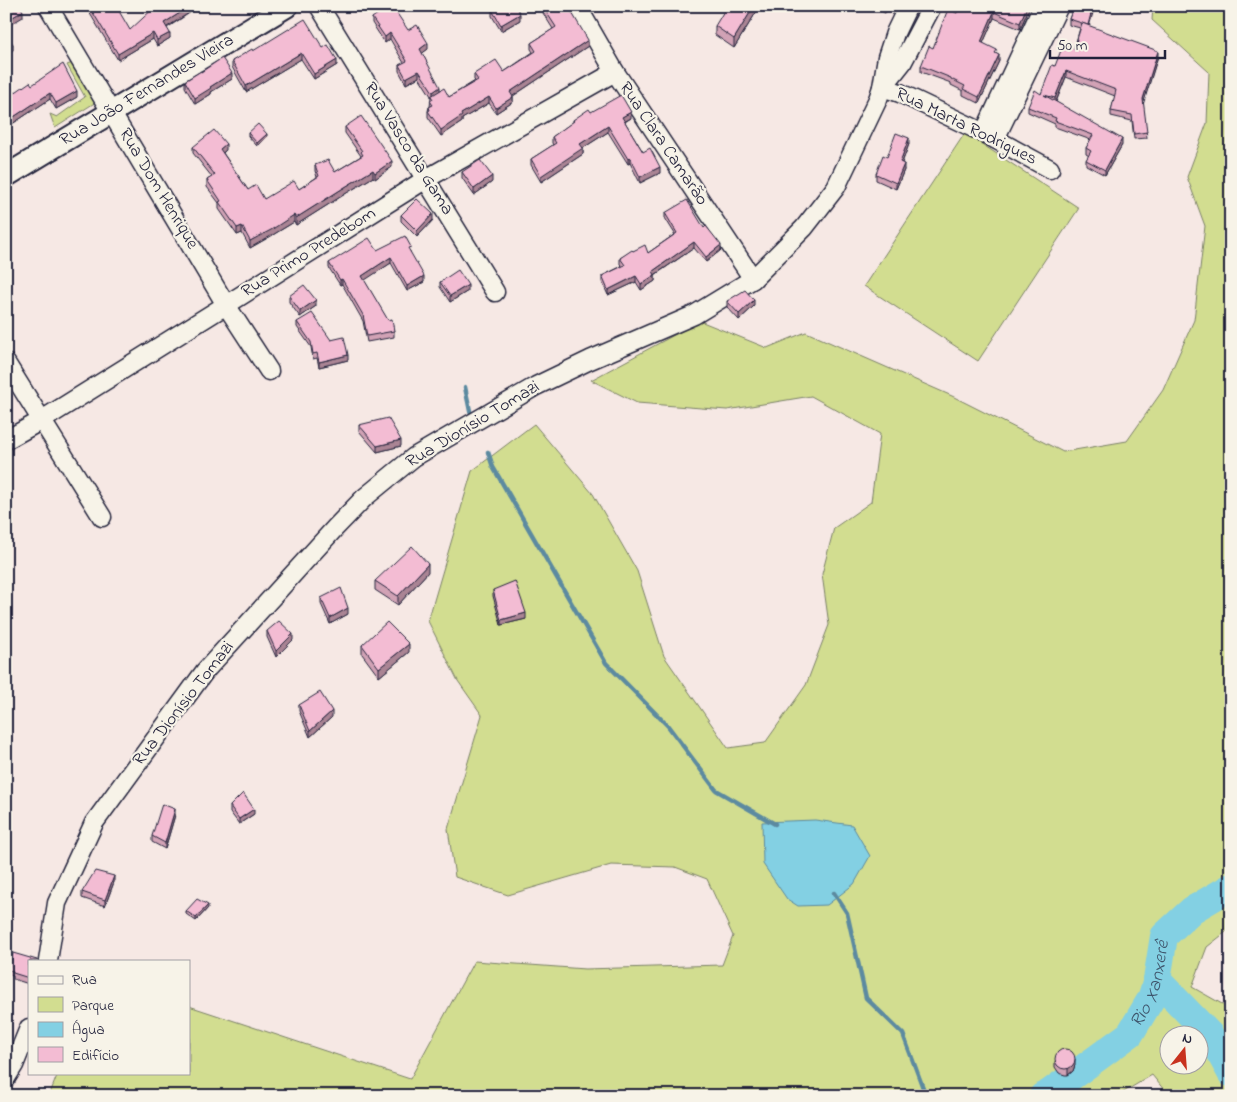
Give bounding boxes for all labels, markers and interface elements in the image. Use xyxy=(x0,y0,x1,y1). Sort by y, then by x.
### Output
street label: Rua João Fernandes Vieira xyxy=(55,28,239,153)
scale bar xyxy=(1050,28,1164,60)
text: 50 m xyxy=(1057,35,1088,57)
street label: Rua Vasco da Gama xyxy=(357,77,459,221)
street label: Rua Clara Camarão xyxy=(612,77,714,211)
street label: Rua Marta Rodrigues xyxy=(890,81,1041,173)
street label: Rua Dom Henrique xyxy=(111,123,205,255)
street label: Rua Primo Predebom xyxy=(237,201,381,305)
street label: Rua Dionísio Tomazi xyxy=(401,375,545,475)
street label: Rua Dionísio Tomazi xyxy=(127,636,241,772)
water label: Rio Xanxerê xyxy=(1123,937,1177,1033)
legend xyxy=(28,960,190,1074)
text: Rua xyxy=(72,969,97,991)
text: Parque xyxy=(72,995,114,1017)
text: Água xyxy=(72,1019,105,1042)
north arrow xyxy=(1160,1024,1210,1074)
text: N xyxy=(1180,1028,1195,1050)
text: Edifício xyxy=(72,1045,119,1067)

